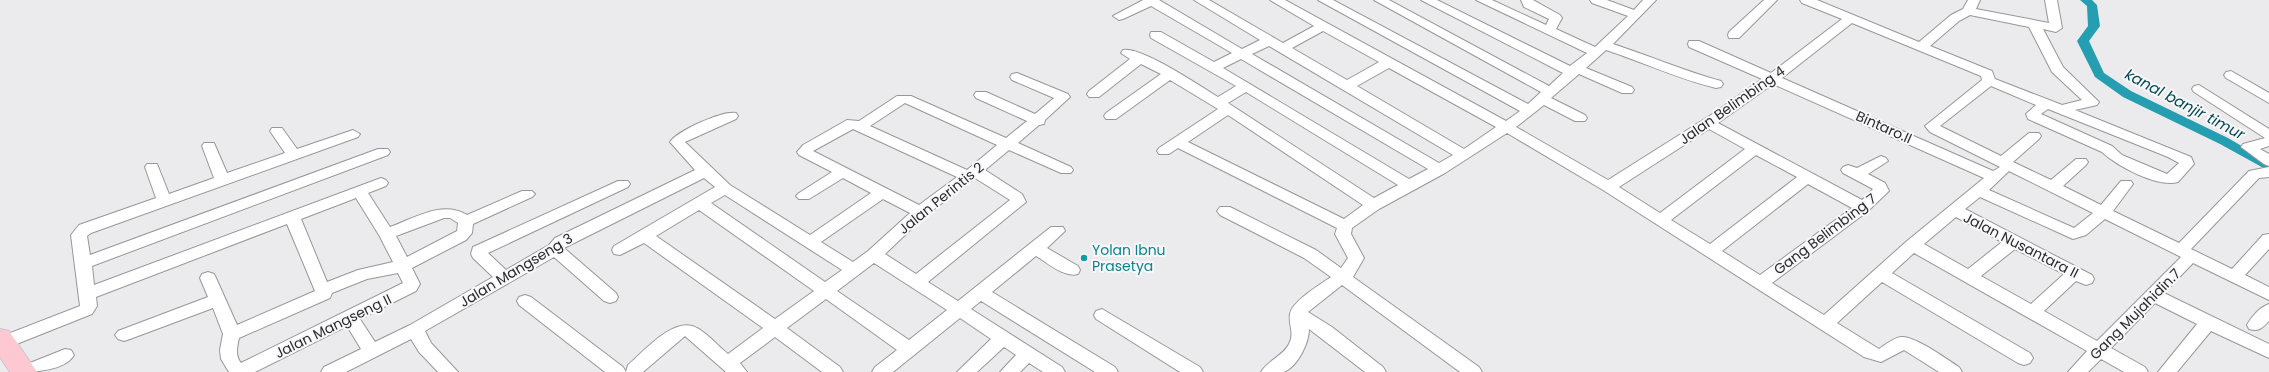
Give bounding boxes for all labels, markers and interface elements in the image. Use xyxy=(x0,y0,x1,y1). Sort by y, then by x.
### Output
street label: Jalan Belimbing 4 xyxy=(1675,61,1789,149)
water label: kanal banjir timur xyxy=(2121,64,2249,145)
street label: Bintaro.II xyxy=(1853,106,1915,148)
street label: Jalan Perintis 2 xyxy=(894,157,988,239)
street label: Gang Belimbing 7 xyxy=(1770,189,1881,279)
street label: Jalan Nusantara II xyxy=(1960,207,2082,283)
street label: Jalan Mangseng 3 xyxy=(456,228,576,312)
place label: Yolan Ibnu Prasetya xyxy=(1092,240,1166,276)
marker: Yolan Ibnu Prasetya xyxy=(1079,253,1089,263)
street label: Gang Mujahidin.7 xyxy=(2085,264,2185,364)
street label: Jalan Mangseng II xyxy=(271,289,395,363)

